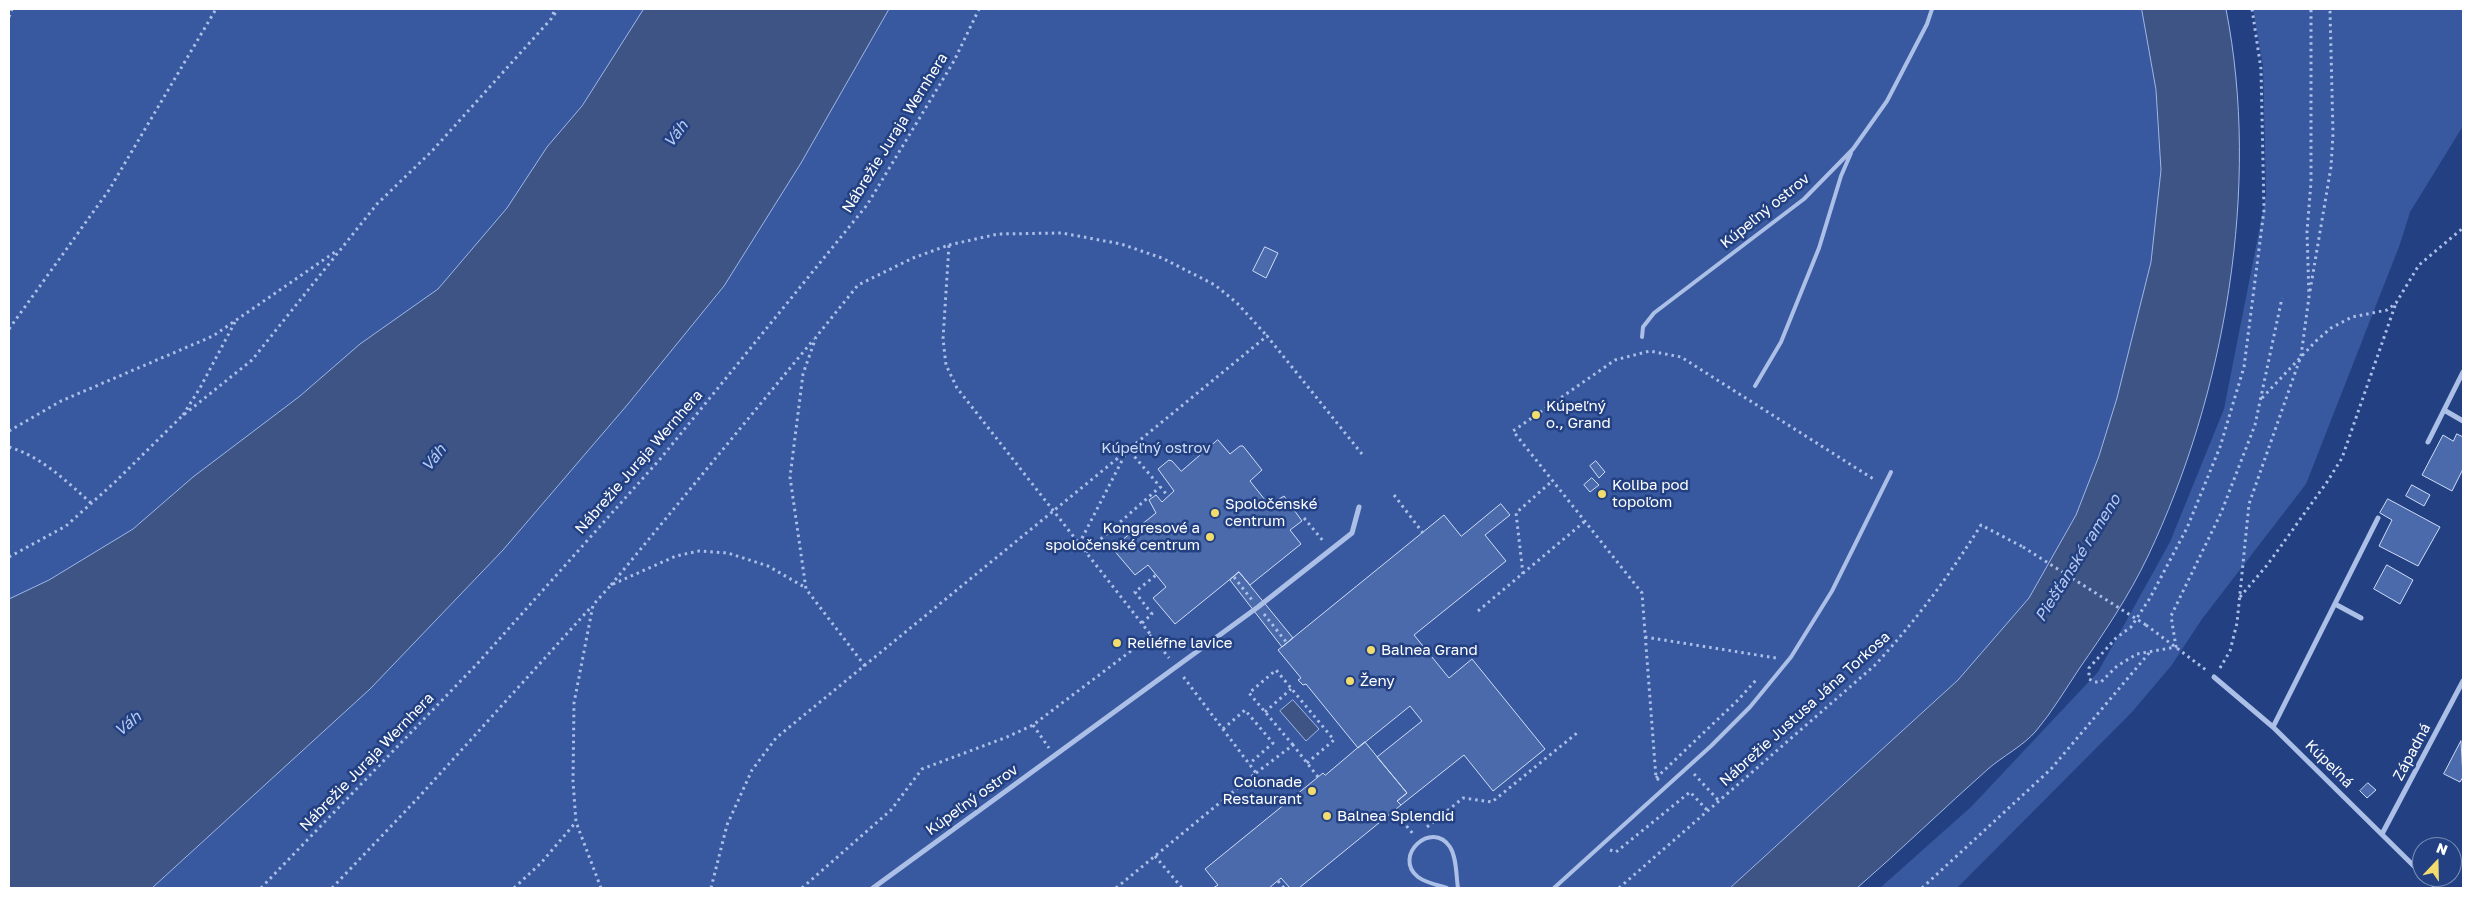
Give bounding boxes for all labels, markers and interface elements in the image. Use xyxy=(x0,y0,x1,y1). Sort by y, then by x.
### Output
street label: Nábrežie Juraja Wernhera xyxy=(838,50,952,216)
water label: Váh xyxy=(660,117,692,151)
street label: Kúpeľný ostrov xyxy=(1717,170,1813,252)
street label: Nábrežie Juraja Wernhera xyxy=(571,386,707,538)
place label: Kúpeľný o., Grand xyxy=(1546,397,1611,432)
marker: Kúpeľný o., Grand xyxy=(1530,409,1542,421)
park label: Kúpeľný ostrov xyxy=(1101,439,1211,457)
water label: Váh xyxy=(418,441,450,475)
place label: Koliba pod topoľom xyxy=(1612,476,1689,511)
marker: Koliba pod topoľom xyxy=(1596,488,1608,500)
water label: Piešťanské rameno xyxy=(2031,491,2125,625)
place label: Spoločenské centrum xyxy=(1225,495,1317,530)
marker: Spoločenské centrum xyxy=(1209,507,1221,519)
place label: Kongresové a spoločenské centrum xyxy=(1045,519,1200,554)
marker: Kongresové a spoločenské centrum xyxy=(1204,531,1216,543)
street label: Nábrežie Justusa Jána Torkosa xyxy=(1716,628,1894,790)
place label: Reliéfne lavice xyxy=(1127,634,1233,652)
marker: Reliéfne lavice xyxy=(1111,637,1123,649)
place label: Balnea Grand xyxy=(1381,641,1478,659)
marker: Balnea Grand xyxy=(1365,644,1377,656)
place label: Ženy xyxy=(1360,672,1395,690)
marker: Ženy xyxy=(1344,675,1356,687)
street label: Nábrežie Juraja Wernhera xyxy=(296,689,438,835)
water label: Váh xyxy=(111,707,145,741)
street label: Západná xyxy=(2389,720,2435,784)
street label: Kúpeľná xyxy=(2301,736,2357,792)
street label: Kúpeľný ostrov xyxy=(923,761,1021,839)
place label: Colonade Restaurant xyxy=(1223,773,1302,808)
marker: Colonade Restaurant xyxy=(1306,785,1318,797)
place label: Balnea Splendid xyxy=(1337,807,1454,825)
marker: Balnea Splendid xyxy=(1321,810,1333,822)
north arrow xyxy=(2412,837,2462,887)
text: N xyxy=(2434,839,2450,858)

